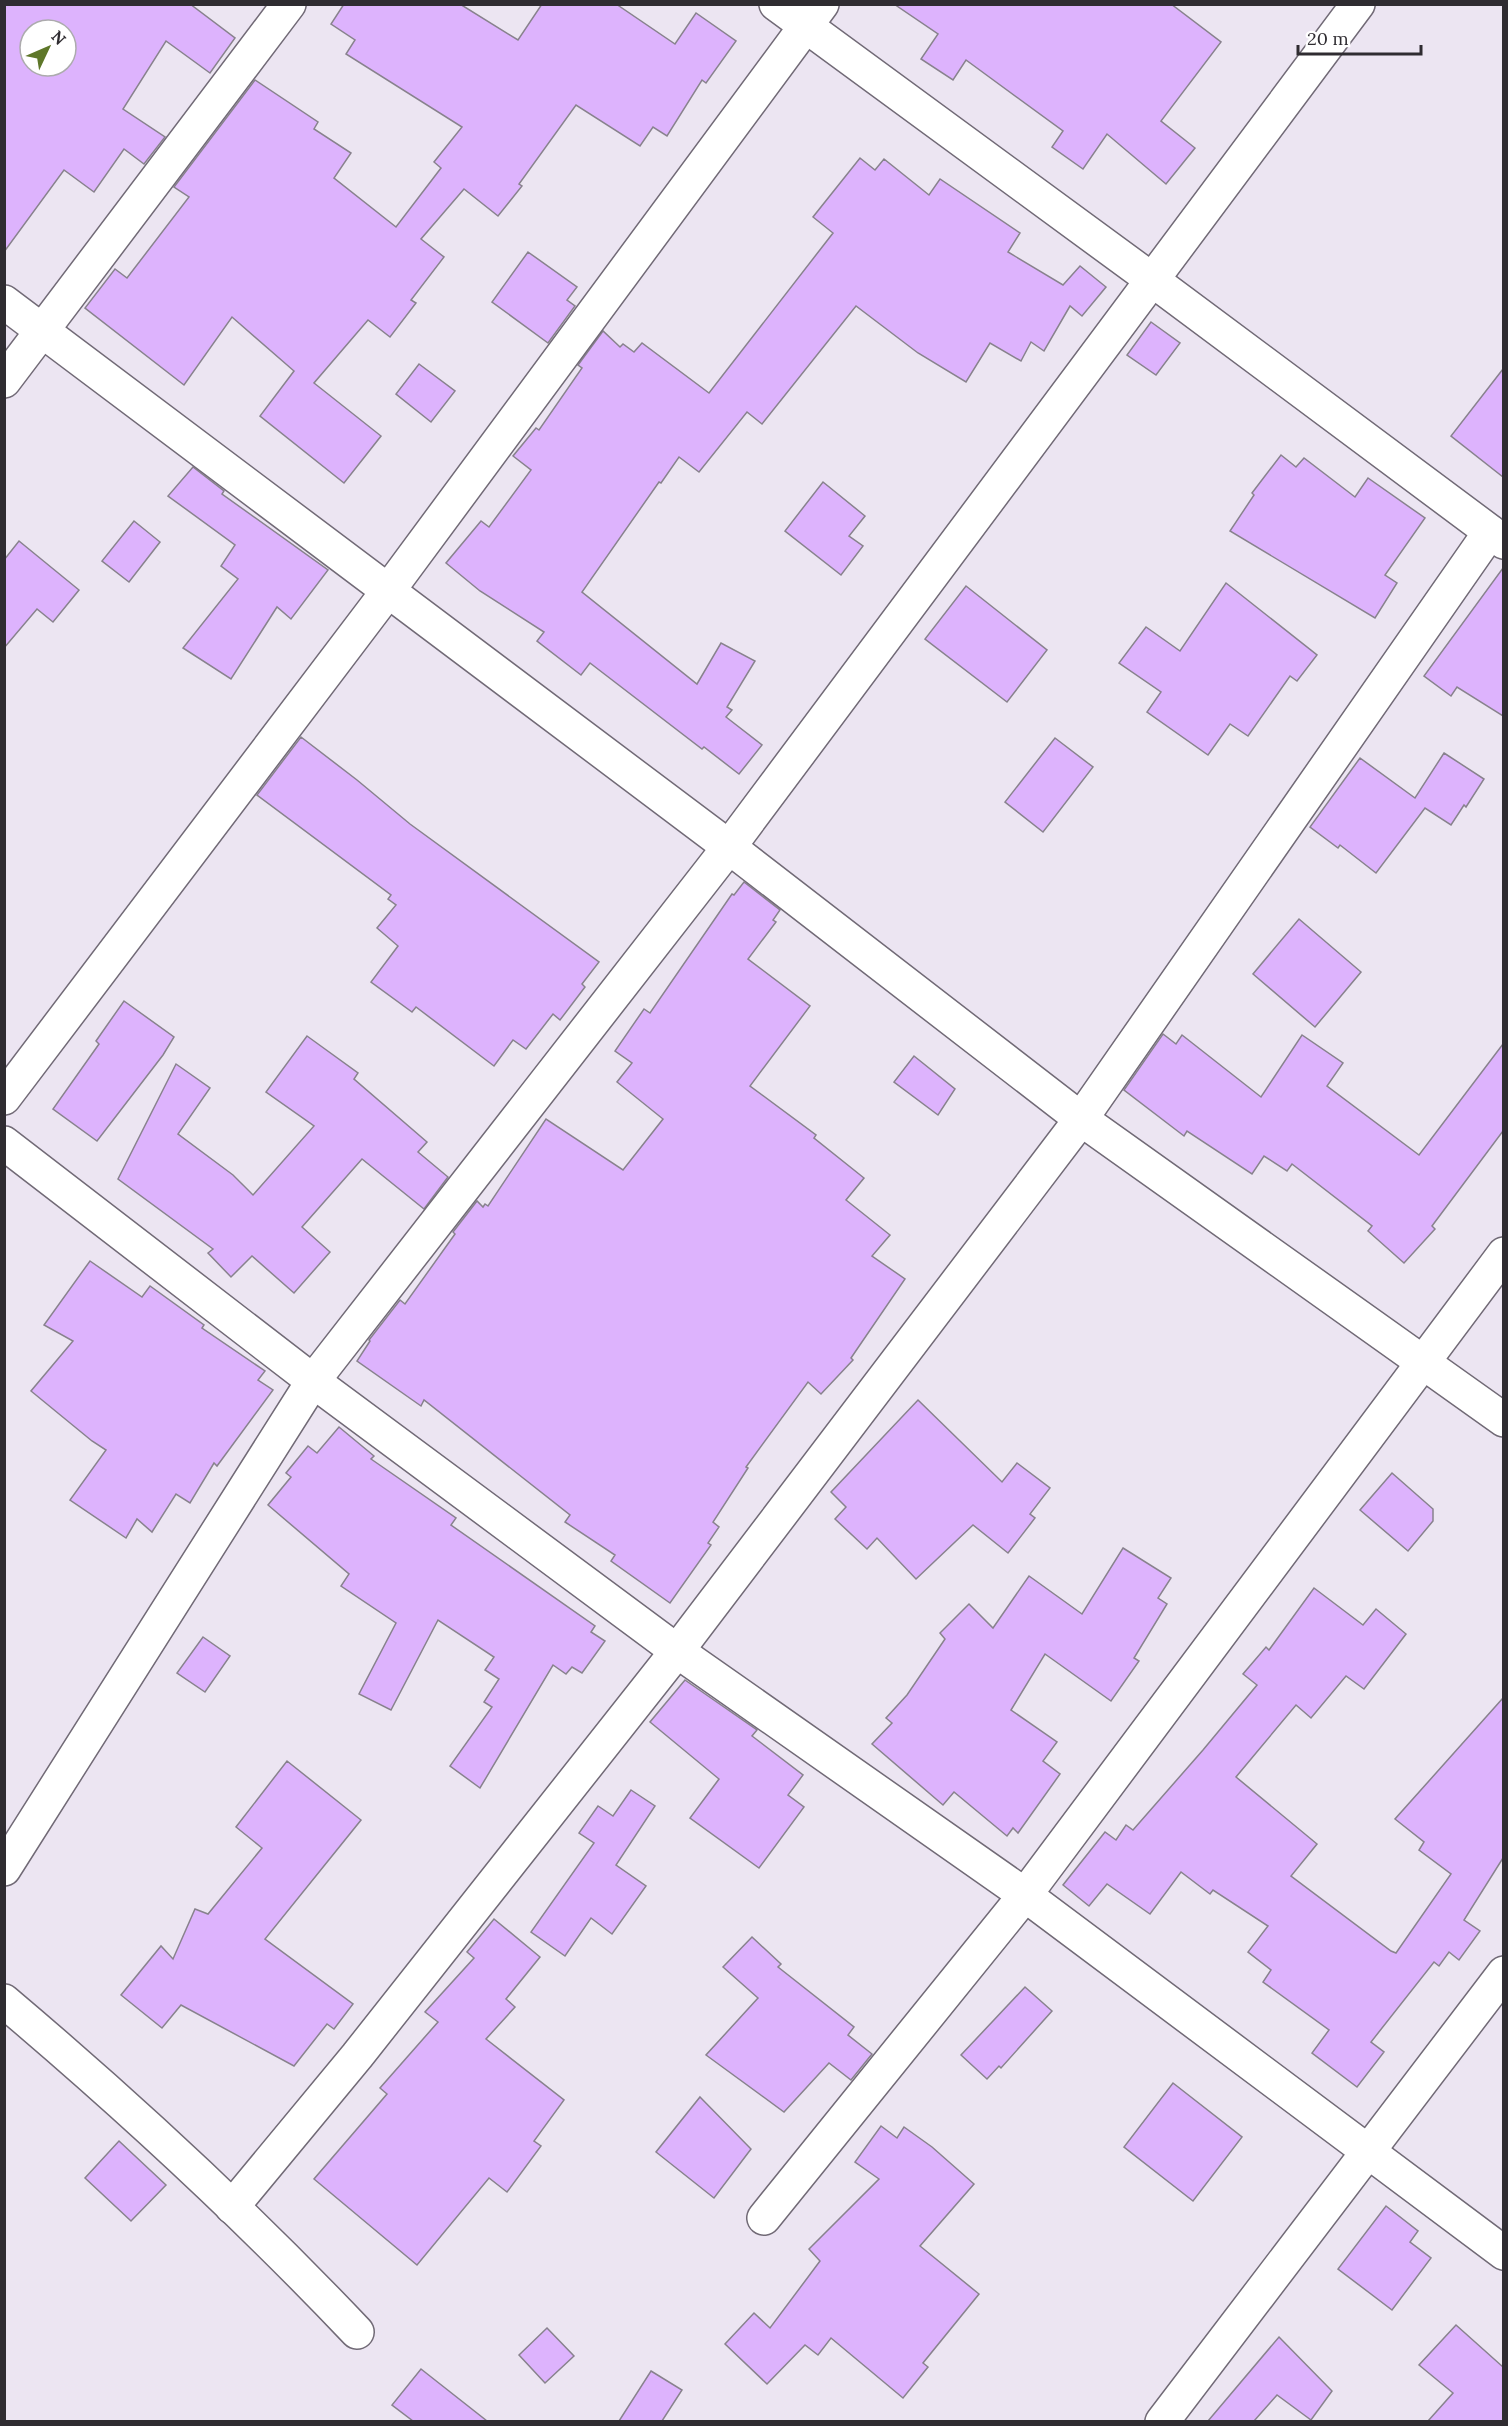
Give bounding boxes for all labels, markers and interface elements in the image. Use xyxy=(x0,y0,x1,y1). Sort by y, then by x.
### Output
north arrow xyxy=(18,18,78,78)
scale bar xyxy=(1298,18,1421,56)
text: N xyxy=(47,26,70,49)
text: 20 m xyxy=(1307,27,1349,50)

